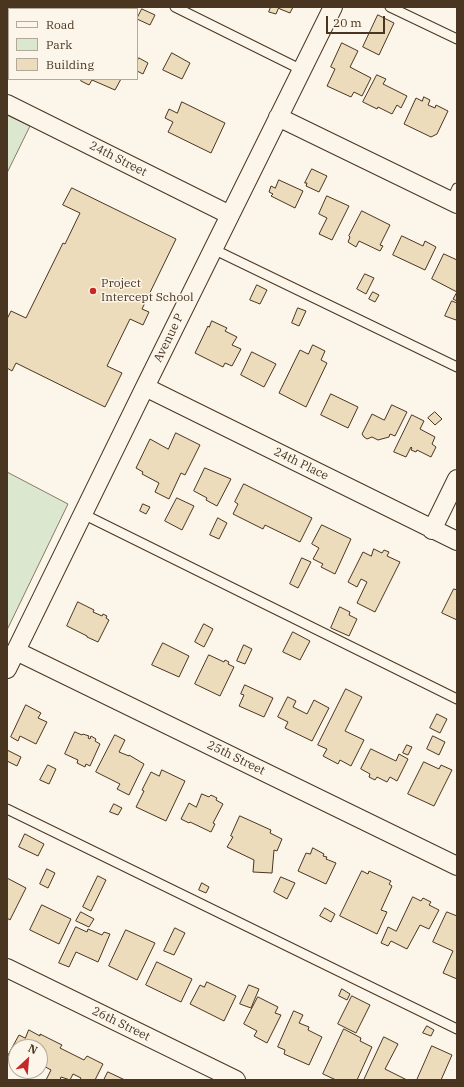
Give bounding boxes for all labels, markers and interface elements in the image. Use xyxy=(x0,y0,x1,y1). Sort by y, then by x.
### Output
legend xyxy=(8,8,138,80)
scale bar xyxy=(328,8,387,34)
text: 20 m xyxy=(333,15,362,30)
text: Road xyxy=(46,17,75,32)
text: Park xyxy=(46,37,72,52)
text: Building xyxy=(46,57,94,72)
street label: 24th Street xyxy=(87,138,149,180)
place label: Project Intercept School xyxy=(101,277,194,305)
marker: Project Intercept School xyxy=(88,286,98,296)
street label: Avenue P xyxy=(151,311,187,365)
street label: 24th Place xyxy=(271,445,331,483)
street label: 25th Street xyxy=(205,738,267,778)
street label: 26th Street xyxy=(90,1004,152,1044)
north arrow xyxy=(8,1039,48,1079)
text: N xyxy=(26,1041,40,1057)

